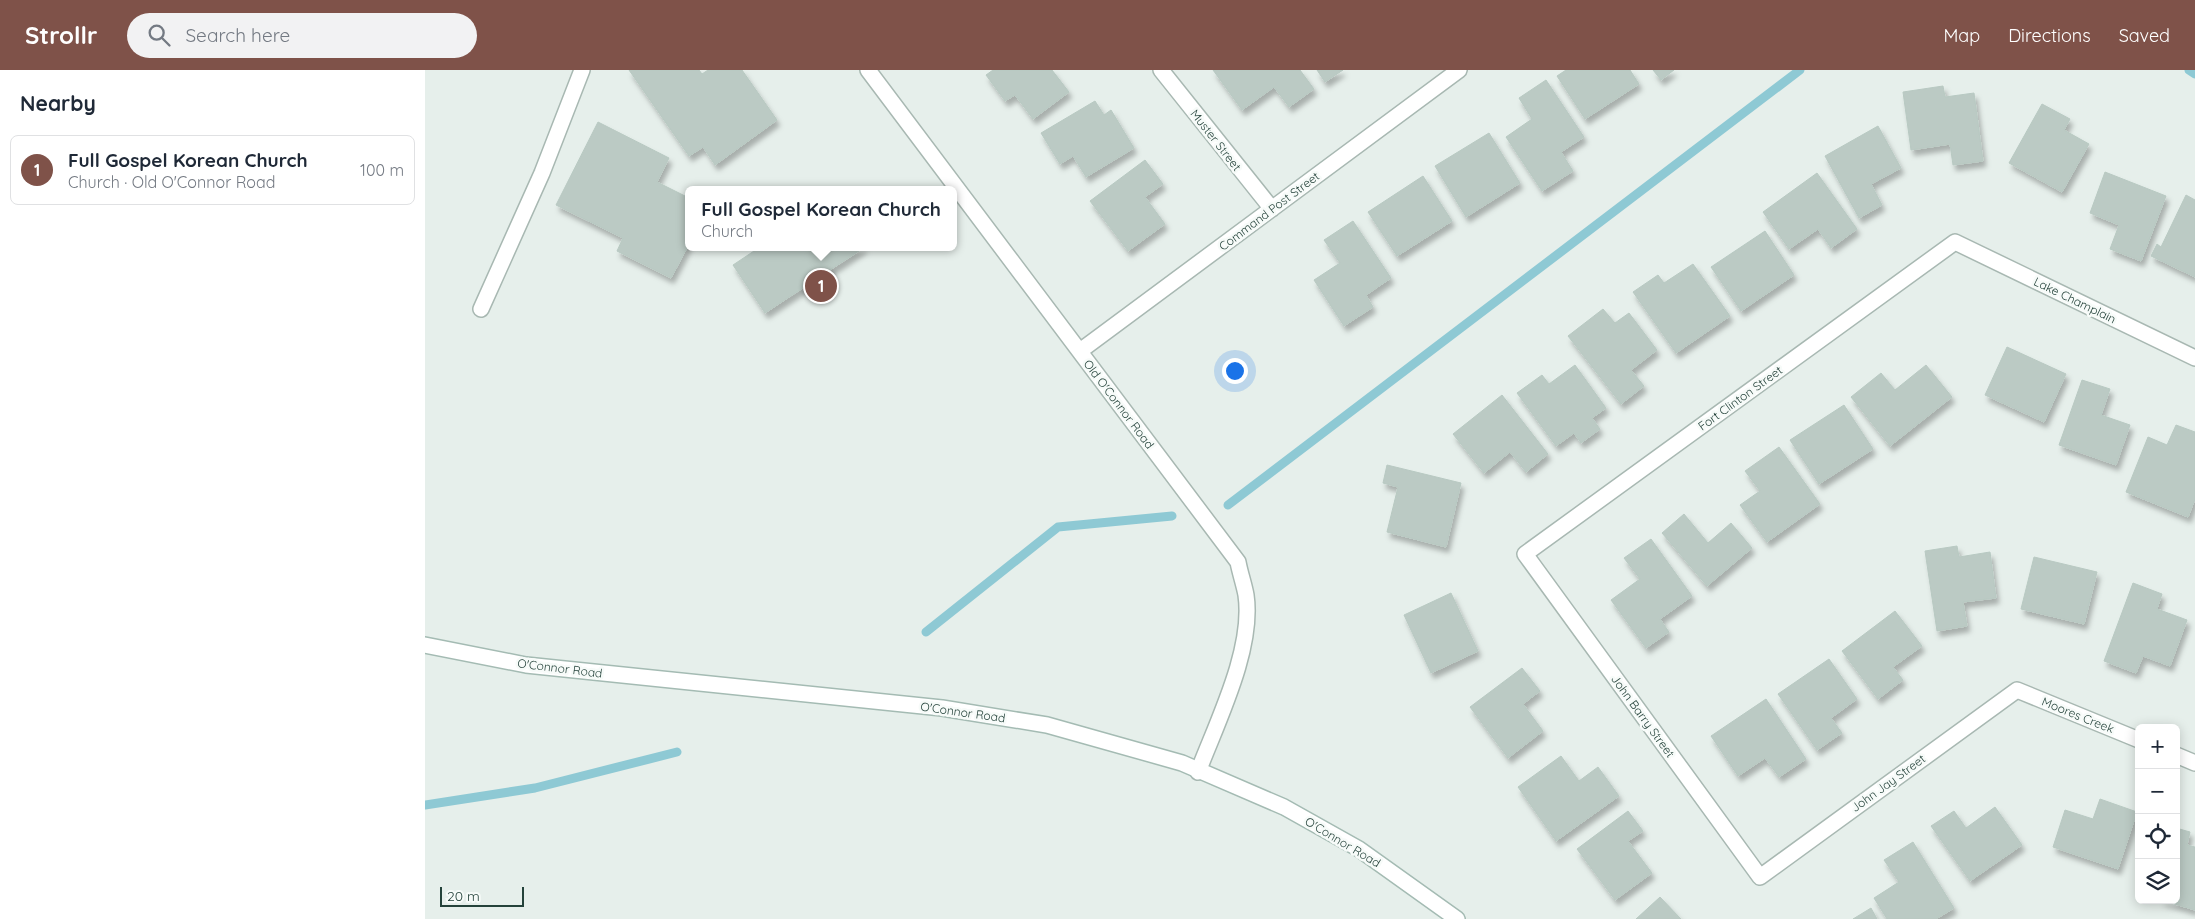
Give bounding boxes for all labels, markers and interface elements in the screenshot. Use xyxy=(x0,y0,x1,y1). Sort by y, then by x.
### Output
search box xyxy=(127,13,477,58)
text: Strollr xyxy=(25,20,97,50)
icon: search xyxy=(145,21,173,49)
text: Search here xyxy=(185,23,290,47)
text: Map xyxy=(1943,24,1980,47)
text: Directions xyxy=(2008,24,2091,47)
text: Saved xyxy=(2119,24,2170,47)
text: Nearby xyxy=(20,90,96,116)
street label: Muster Street xyxy=(1187,106,1245,174)
text: Full Gospel Korean Church xyxy=(68,148,308,172)
text: 1 xyxy=(34,160,40,180)
text: 100 m xyxy=(360,160,404,180)
street label: Command Post Street xyxy=(1216,168,1322,254)
text: Church · Old O'Connor Road xyxy=(68,172,275,192)
popup xyxy=(685,186,957,251)
text: Full Gospel Korean Church xyxy=(701,197,941,221)
text: Church xyxy=(701,221,753,241)
pin: 1 xyxy=(805,267,837,305)
street label: Lake Champlain xyxy=(2031,274,2119,326)
street label: Old O'Connor Road xyxy=(1081,356,1157,452)
your location xyxy=(1222,358,1248,384)
street label: Fort Clinton Street xyxy=(1695,362,1785,434)
street label: O'Connor Road xyxy=(517,655,603,681)
street label: John Barry Street xyxy=(1608,672,1678,760)
street label: Moores Creek xyxy=(2040,694,2116,736)
street label: O'Connor Road xyxy=(920,699,1006,725)
map controls xyxy=(2135,724,2180,904)
button: + xyxy=(2135,724,2180,769)
street label: John Jay Street xyxy=(1848,751,1928,815)
button: − xyxy=(2135,769,2180,814)
street label: O'Connor Road xyxy=(1303,814,1383,870)
button: locate xyxy=(2135,814,2180,859)
button: layers xyxy=(2135,859,2180,904)
scale bar xyxy=(440,884,524,907)
text: 20 m xyxy=(447,887,480,905)

